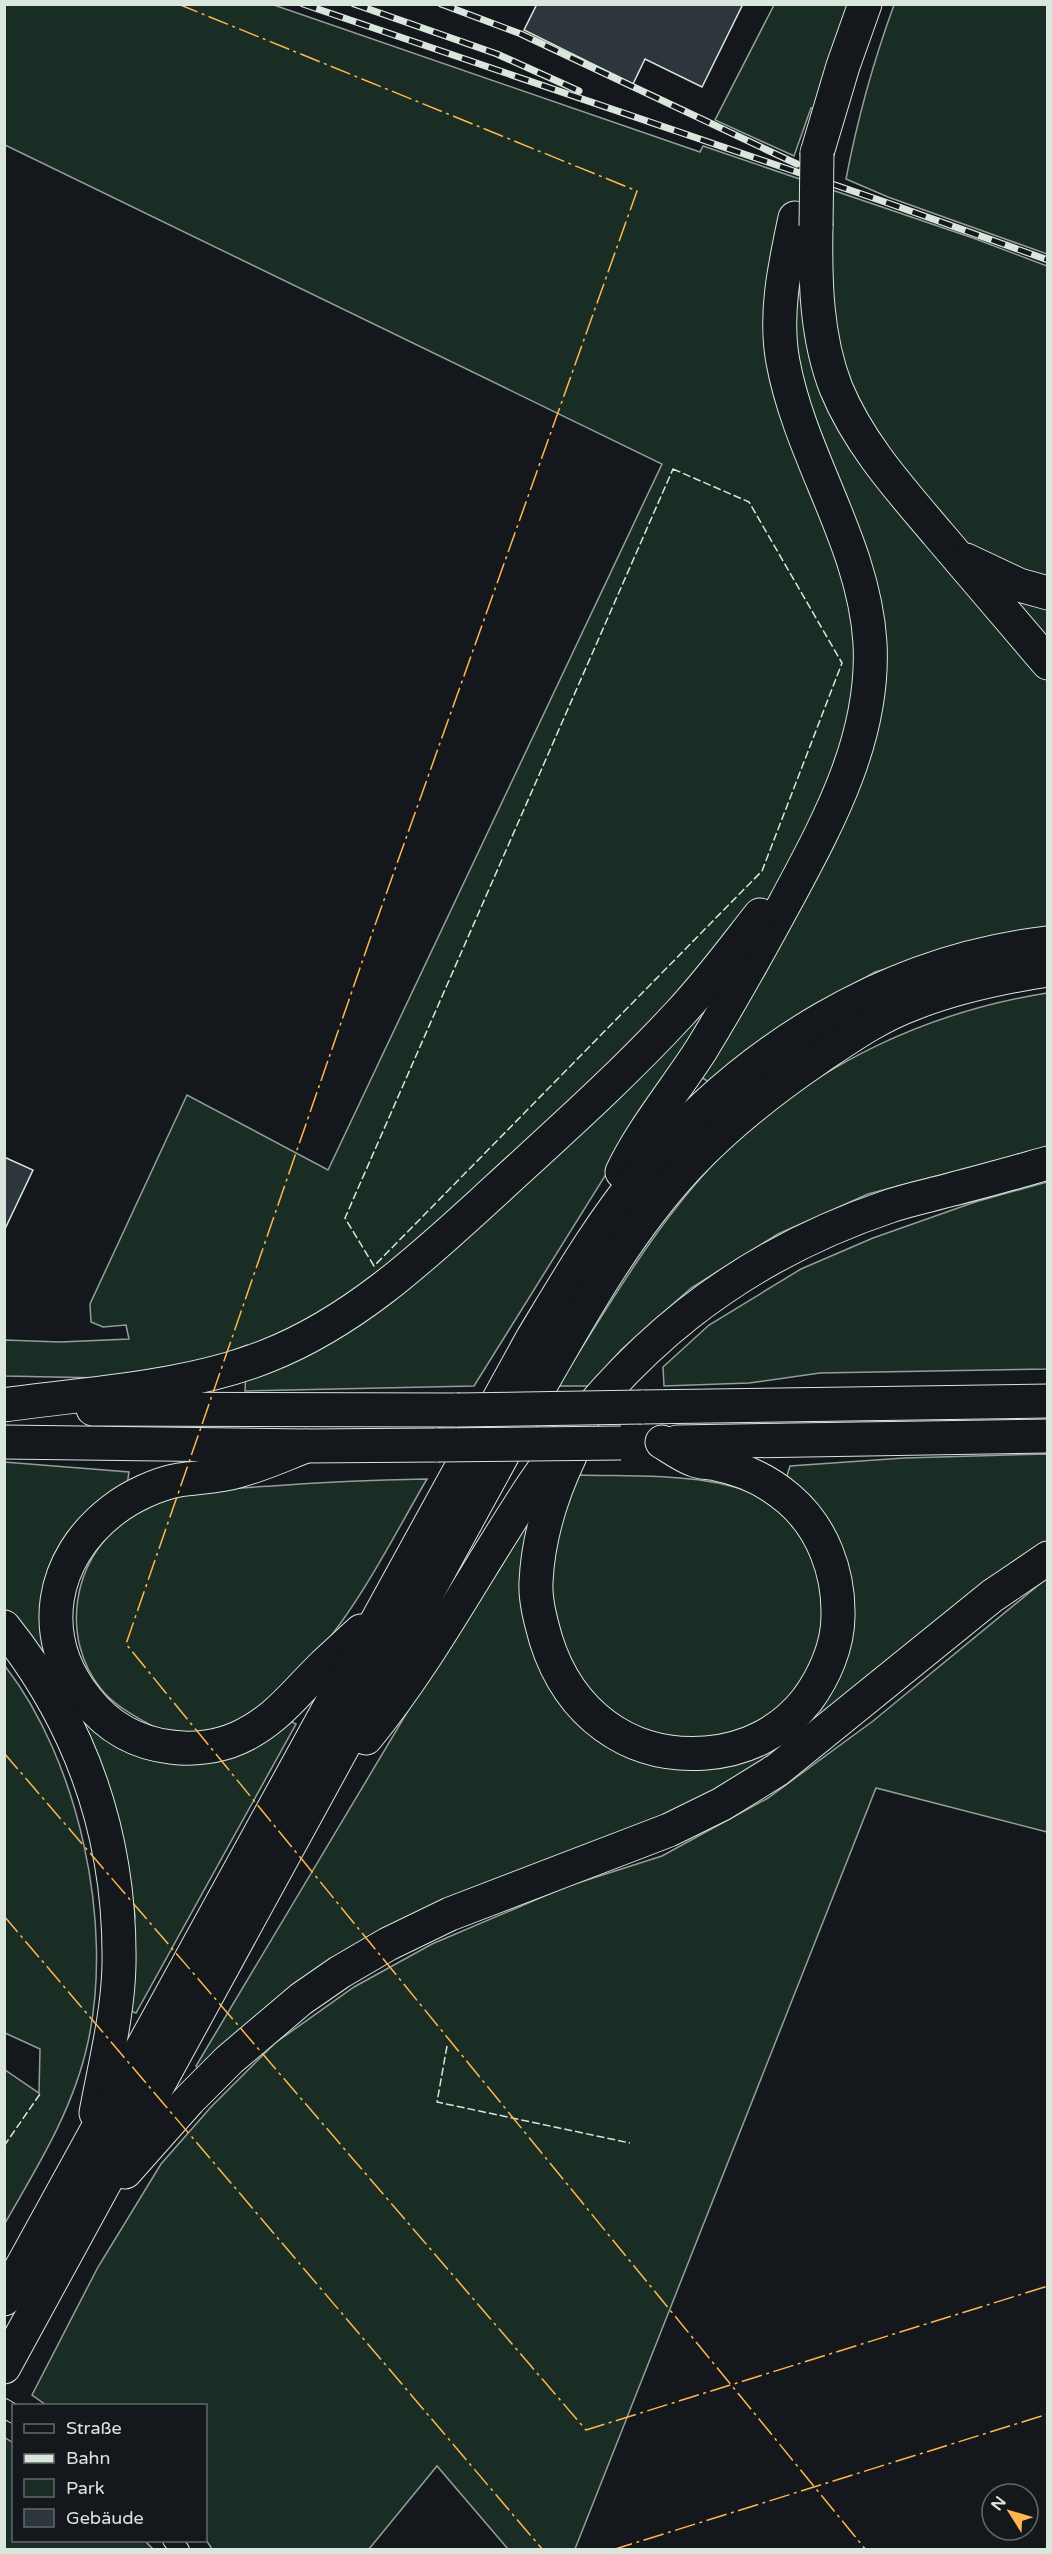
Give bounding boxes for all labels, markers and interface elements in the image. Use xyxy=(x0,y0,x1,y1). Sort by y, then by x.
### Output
legend xyxy=(12,2404,207,2542)
text: Straße xyxy=(66,2417,122,2439)
text: Bahn xyxy=(66,2447,111,2469)
text: Park xyxy=(66,2477,105,2499)
north arrow xyxy=(980,2482,1040,2542)
text: N xyxy=(987,2492,1011,2515)
text: Gebäude xyxy=(66,2507,144,2529)

